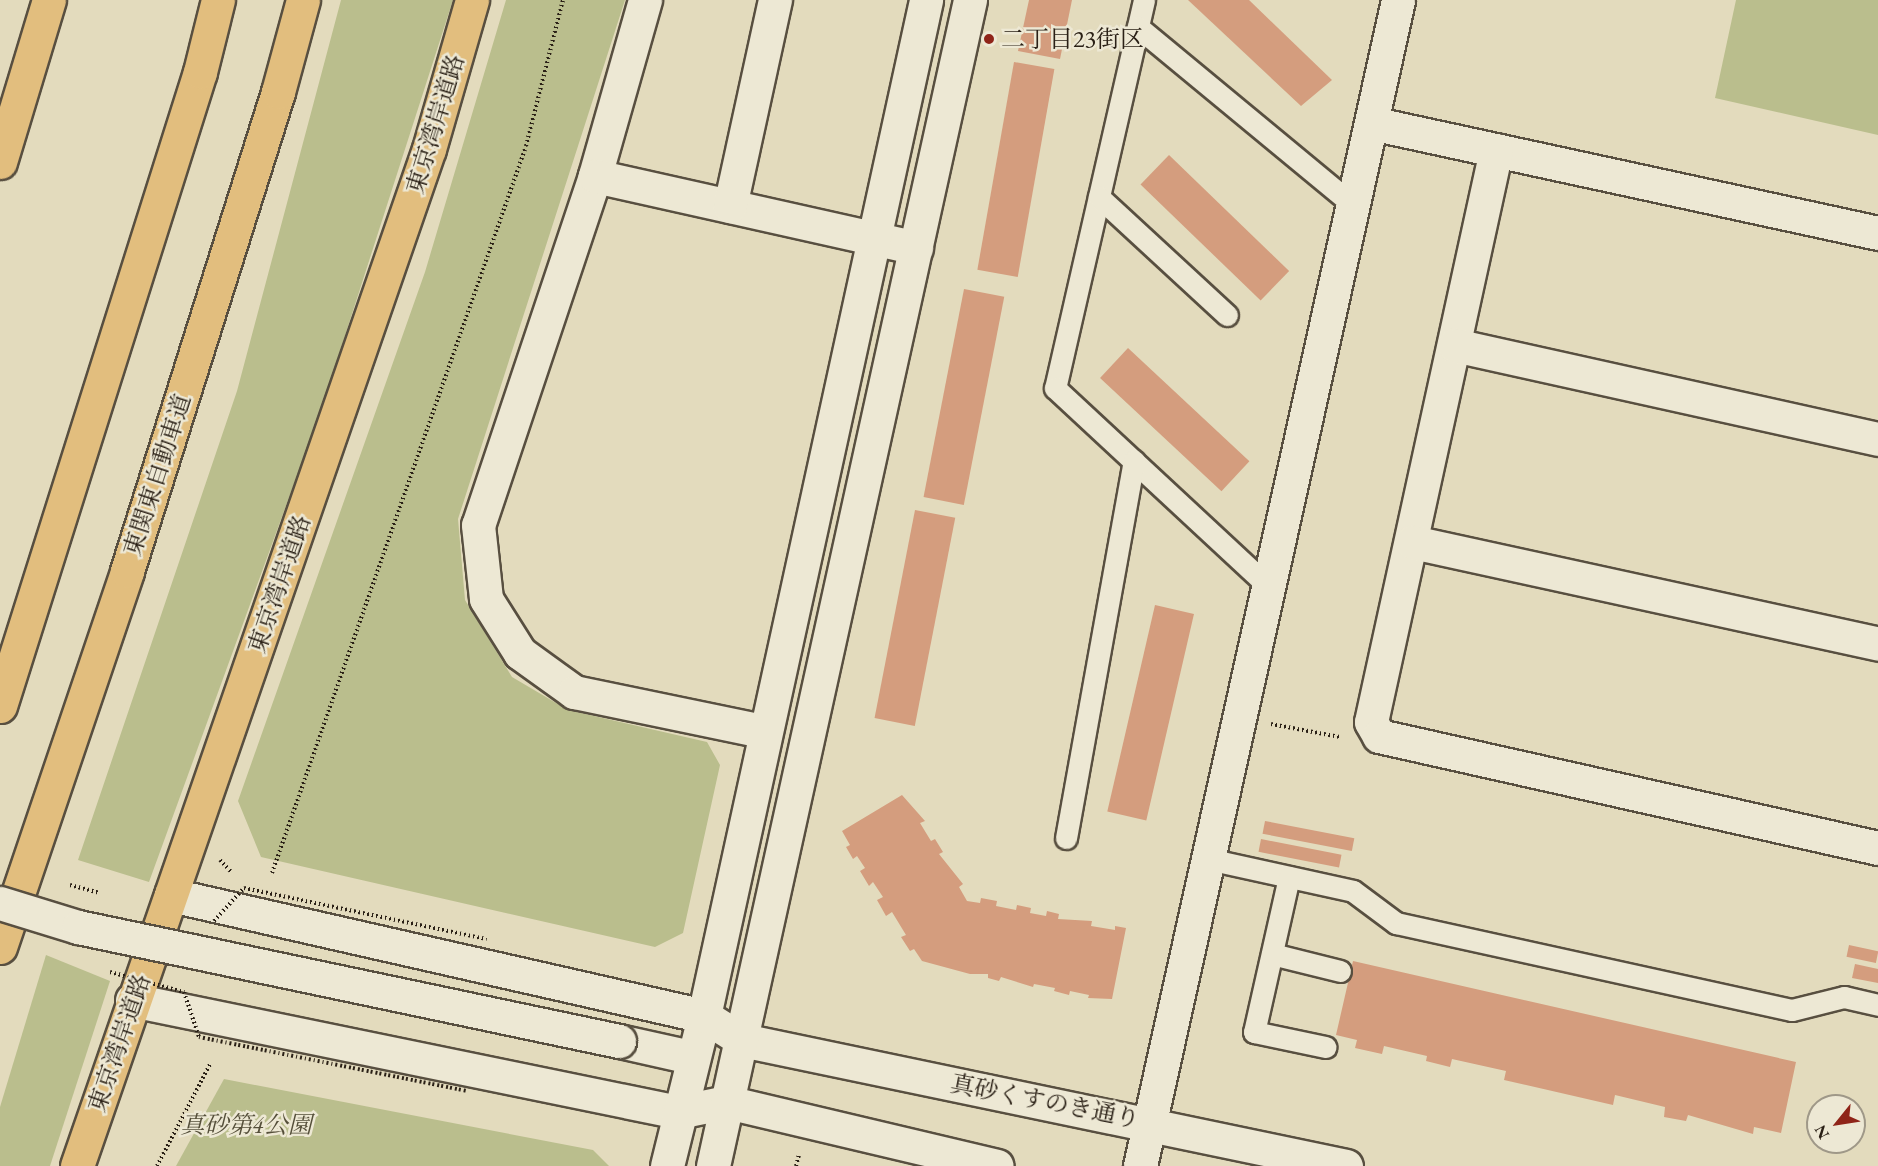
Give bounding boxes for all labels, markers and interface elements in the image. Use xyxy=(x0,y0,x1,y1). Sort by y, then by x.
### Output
place label: 二丁目23街区 xyxy=(1001,25,1144,53)
marker: 二丁目23街区 xyxy=(982,32,996,46)
street label: 東京湾岸道路 xyxy=(400,51,470,197)
street label: 東関東自動車道 xyxy=(117,391,197,559)
street label: 東京湾岸道路 xyxy=(242,511,316,657)
street label: 東京湾岸道路 xyxy=(82,970,156,1116)
street label: 真砂くすのき通り xyxy=(948,1069,1142,1133)
north arrow xyxy=(1806,1094,1866,1154)
park label: 真砂第4公園 xyxy=(180,1111,312,1139)
text: N xyxy=(1809,1121,1834,1143)

